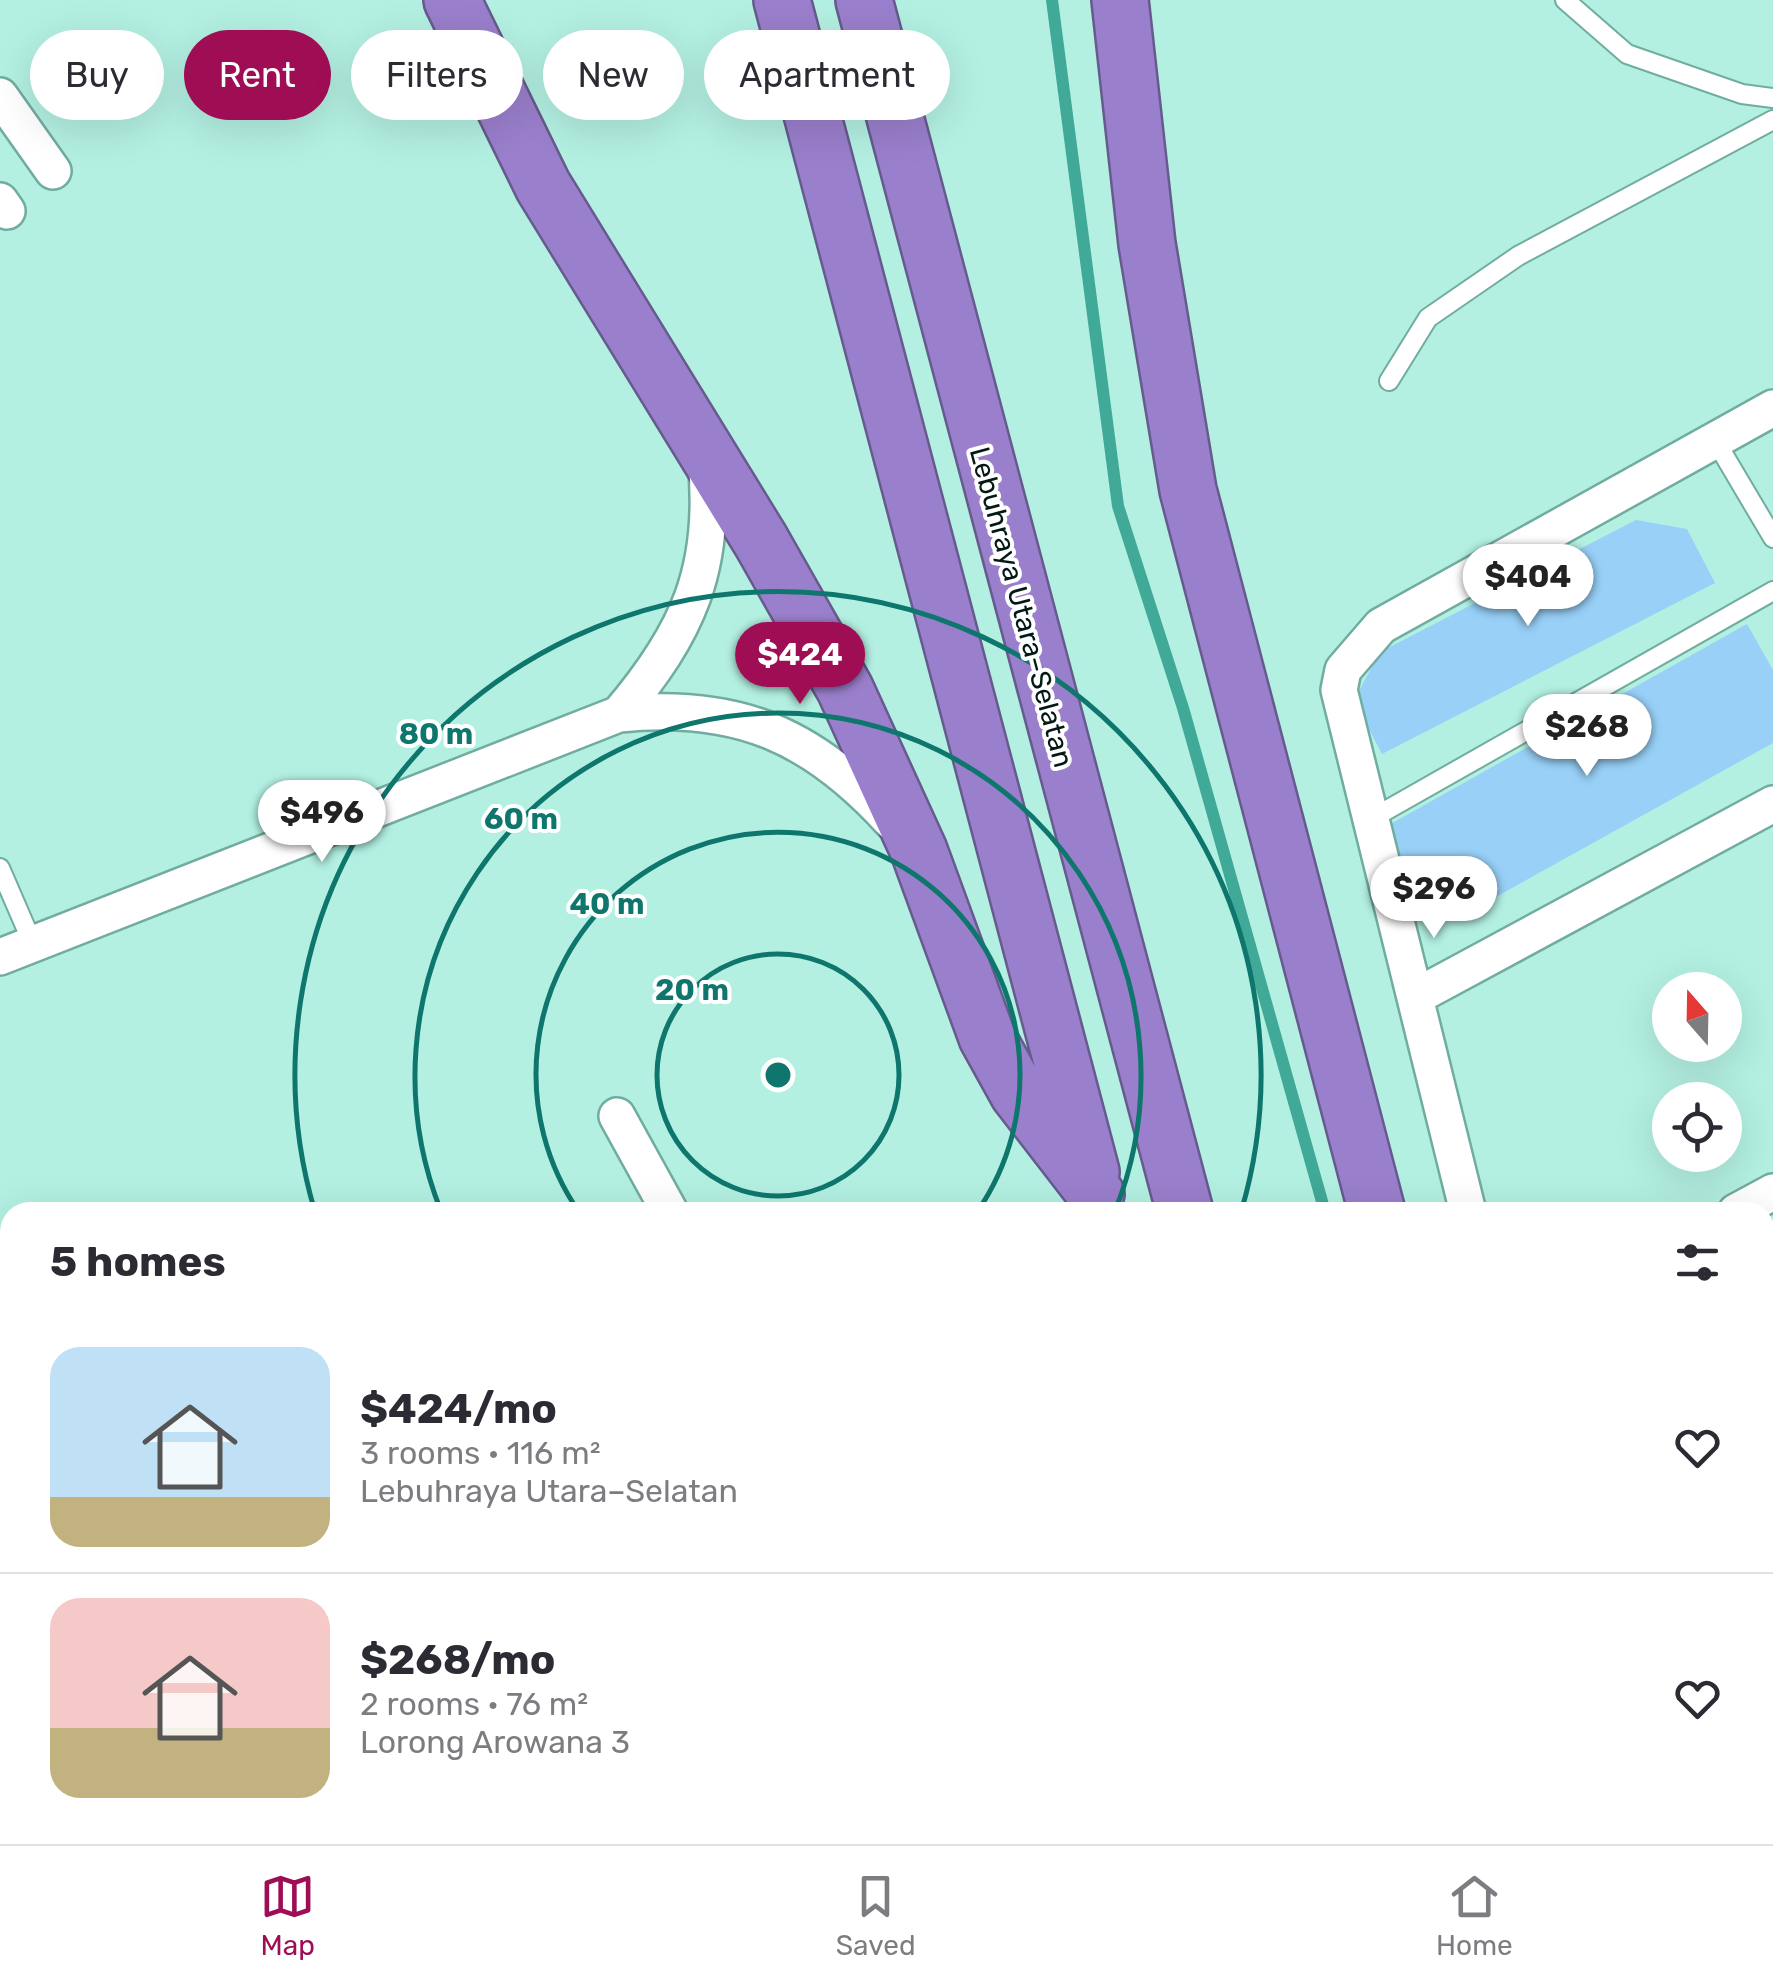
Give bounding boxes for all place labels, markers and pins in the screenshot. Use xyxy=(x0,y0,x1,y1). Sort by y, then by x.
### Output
pin: $404 xyxy=(1469,544,1587,629)
pin: $424 xyxy=(741,622,859,707)
pin: $268 xyxy=(1528,694,1646,779)
pin: $496 xyxy=(263,780,381,865)
pin: $296 xyxy=(1375,856,1493,941)
centre of rings xyxy=(760,1057,796,1093)

